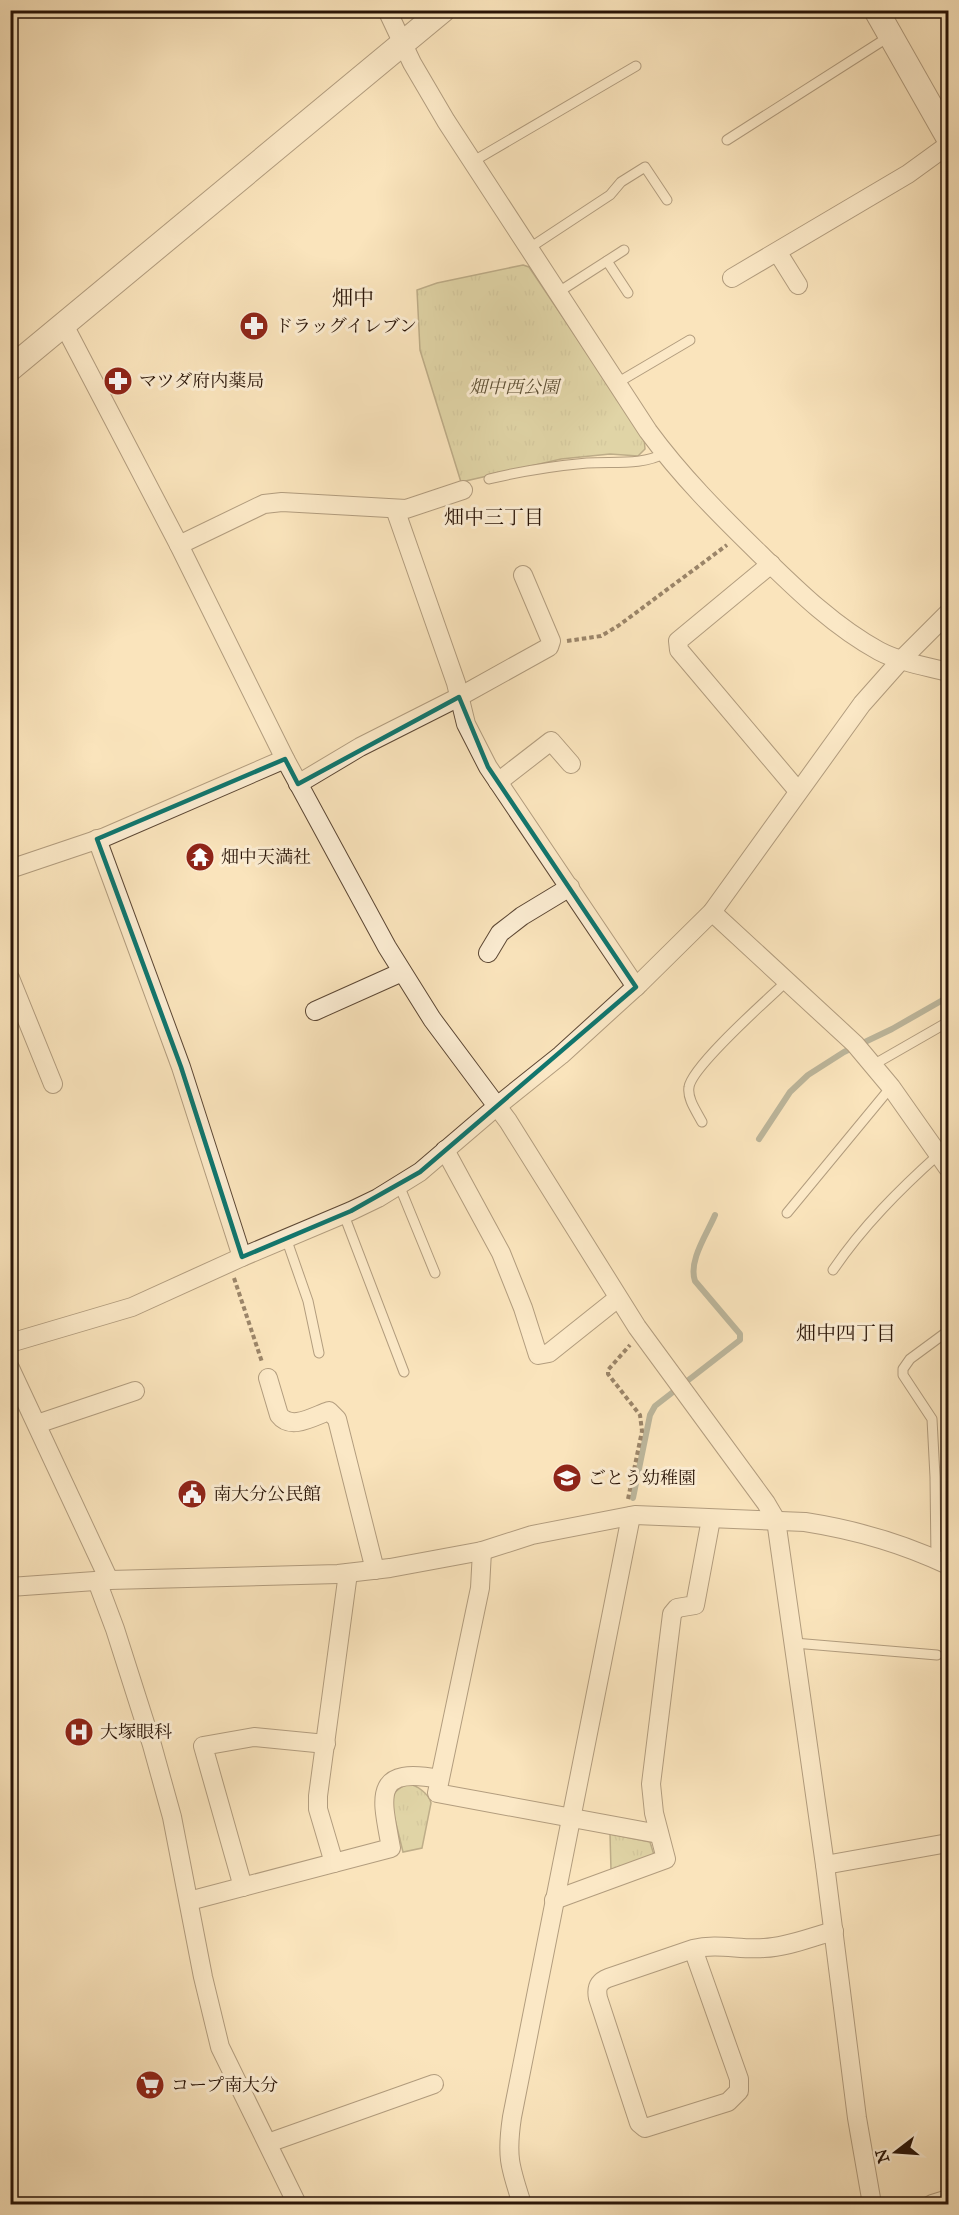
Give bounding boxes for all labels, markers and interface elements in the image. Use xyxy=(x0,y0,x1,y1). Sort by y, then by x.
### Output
district label: 畑中 xyxy=(332,285,374,311)
pharmacy icon: ドラッグイレブン xyxy=(238,310,270,342)
place label: ドラッグイレブン xyxy=(275,315,417,337)
pharmacy icon: マツダ府内薬局 xyxy=(102,365,134,397)
place label: マツダ府内薬局 xyxy=(139,370,264,392)
park label: 畑中西公園 xyxy=(469,376,562,398)
district label: 畑中三丁目 xyxy=(444,505,544,529)
temple icon: 畑中天満社 xyxy=(184,841,216,873)
place label: 畑中天満社 xyxy=(221,846,311,868)
district label: 畑中四丁目 xyxy=(796,1321,896,1345)
school or university icon: ごとう幼稚園 xyxy=(551,1462,583,1494)
place label: ごとう幼稚園 xyxy=(588,1467,696,1489)
public building icon: 南大分公民館 xyxy=(176,1478,208,1510)
place label: 南大分公民館 xyxy=(213,1483,321,1505)
hospital icon: 大塚眼科 xyxy=(63,1716,95,1748)
place label: 大塚眼科 xyxy=(100,1721,172,1743)
supermarket icon: コープ南大分 xyxy=(134,2069,166,2101)
place label: コープ南大分 xyxy=(171,2074,278,2096)
north arrow xyxy=(866,2122,926,2182)
text: N xyxy=(871,2147,893,2166)

